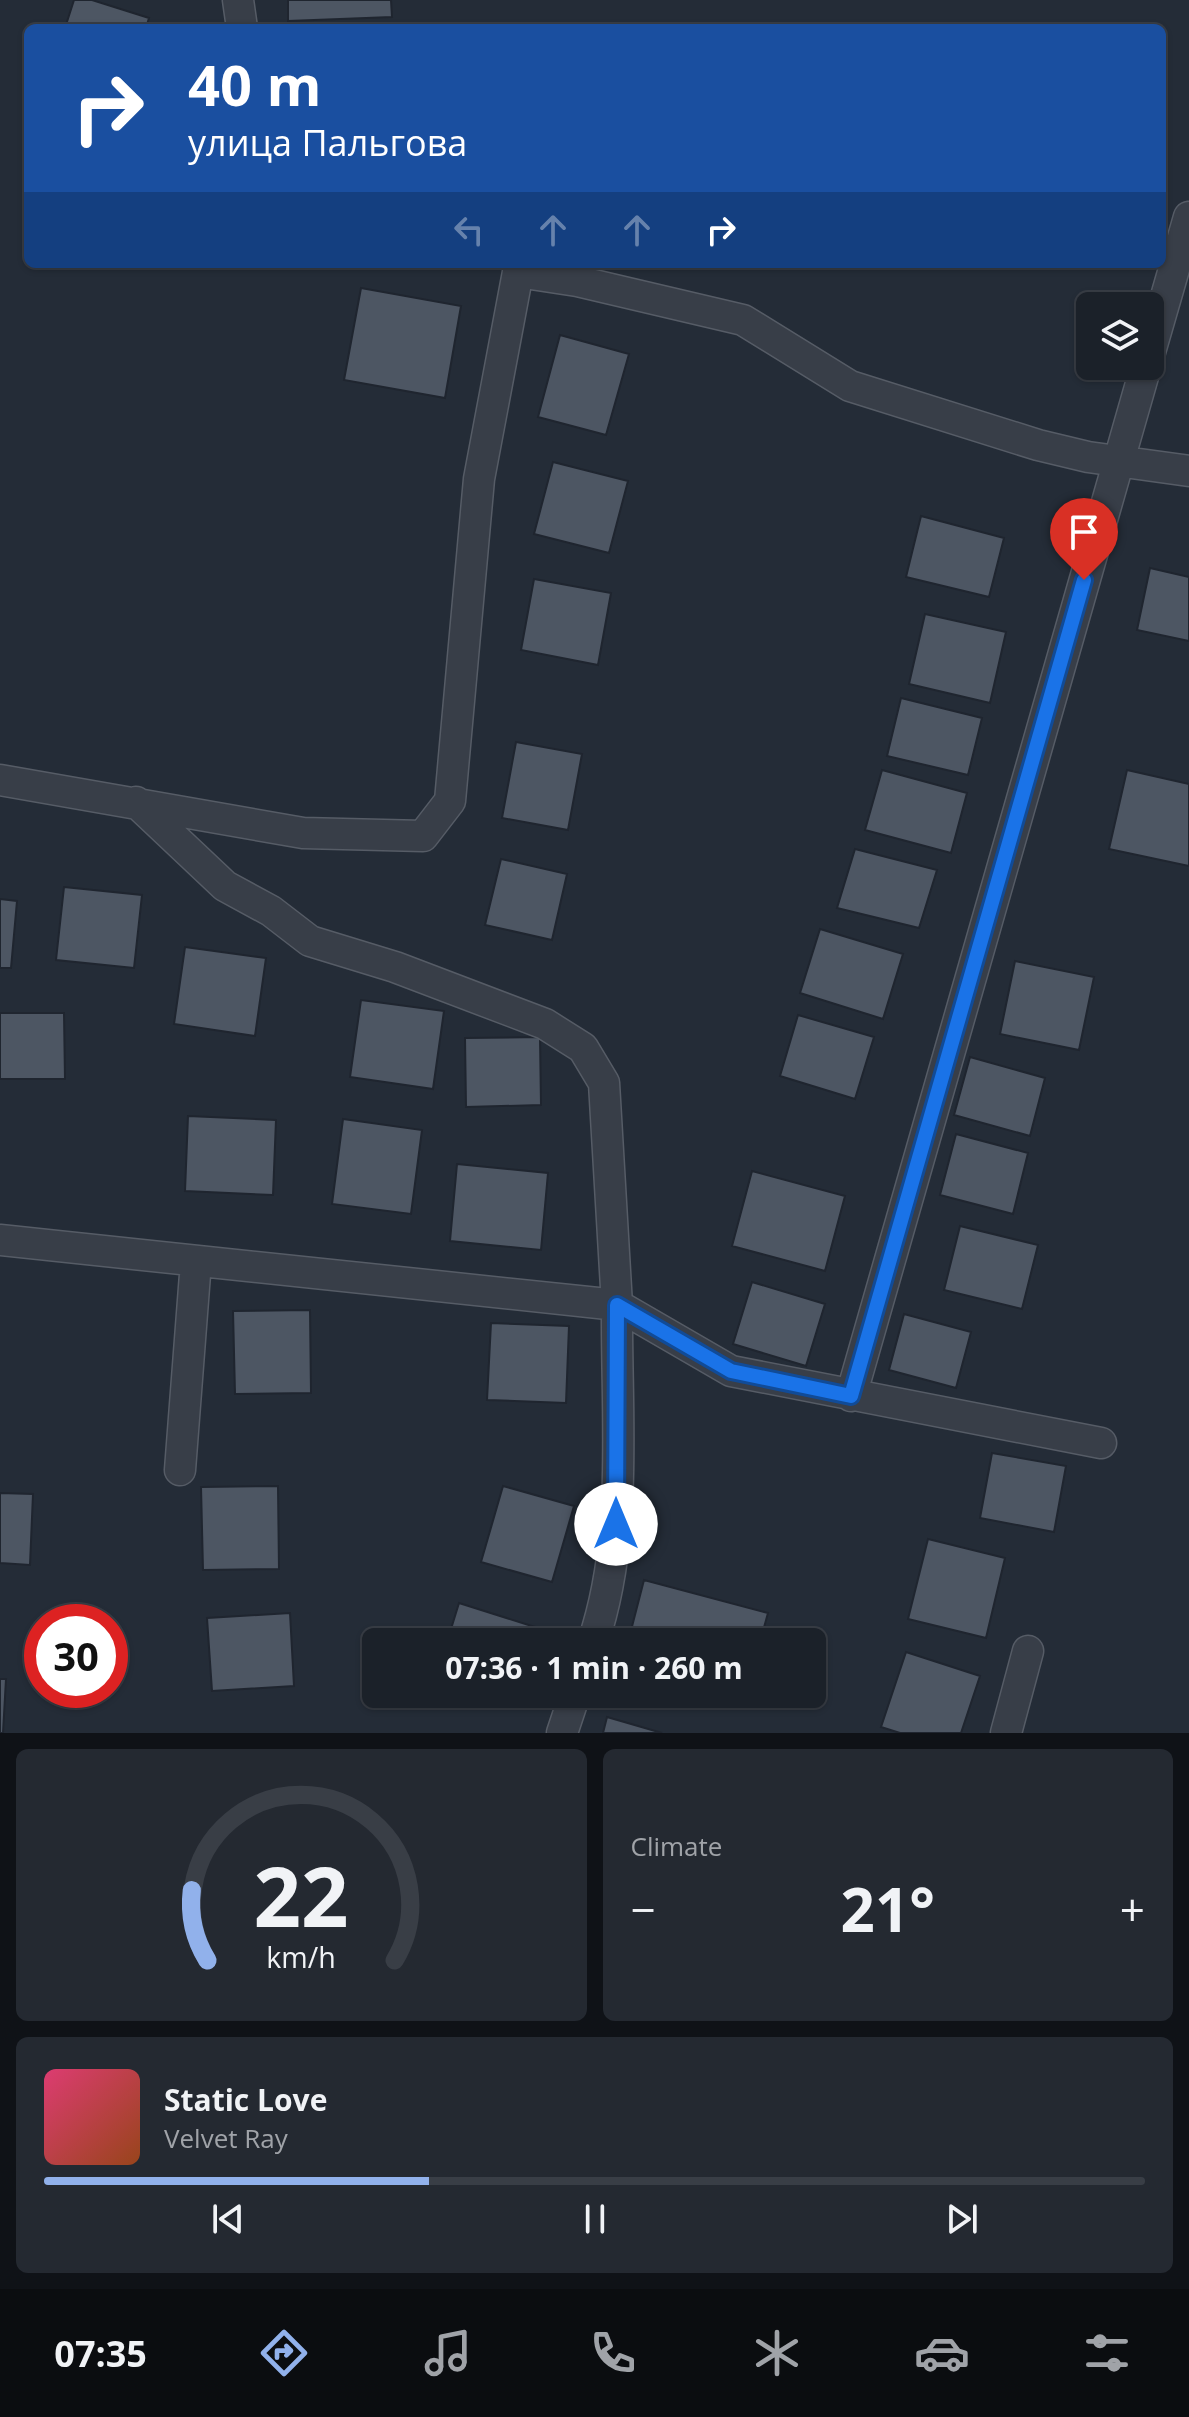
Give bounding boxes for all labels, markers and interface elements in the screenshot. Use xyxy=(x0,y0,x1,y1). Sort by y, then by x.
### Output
text: 40 m xyxy=(188,46,322,122)
icon: right xyxy=(56,56,160,160)
text: улица Пальгова xyxy=(188,118,467,167)
icon: left xyxy=(447,208,491,252)
icon: ahead xyxy=(531,208,575,252)
icon: ahead xyxy=(615,208,659,252)
icon: right xyxy=(699,208,743,252)
map controls xyxy=(1076,292,1164,380)
button: layers xyxy=(1076,292,1164,380)
pin xyxy=(1050,498,1118,580)
icon: arrive xyxy=(1062,510,1106,554)
position arrow xyxy=(574,1482,658,1566)
speed limit sign: 30 xyxy=(24,1604,128,1708)
text: 07:36 · 1 min · 260 m xyxy=(445,1647,743,1688)
text: Climate xyxy=(631,1828,722,1864)
text: 22 xyxy=(254,1838,349,1951)
text: 21° xyxy=(841,1868,935,1950)
text: − xyxy=(631,1879,656,1939)
text: + xyxy=(1120,1879,1145,1939)
text: km/h xyxy=(267,1937,336,1976)
text: Static Love xyxy=(164,2079,327,2120)
text: Velvet Ray xyxy=(164,2120,288,2156)
icon: previous xyxy=(206,2197,250,2241)
icon: pause xyxy=(573,2197,617,2241)
icon: next xyxy=(940,2197,984,2241)
icon: directions xyxy=(256,2325,312,2381)
icon: music xyxy=(420,2325,476,2381)
icon: phone xyxy=(585,2325,641,2381)
icon: climate xyxy=(749,2325,805,2381)
icon: car xyxy=(914,2325,970,2381)
icon: filters xyxy=(1079,2325,1135,2381)
text: 07:35 xyxy=(54,2329,147,2378)

